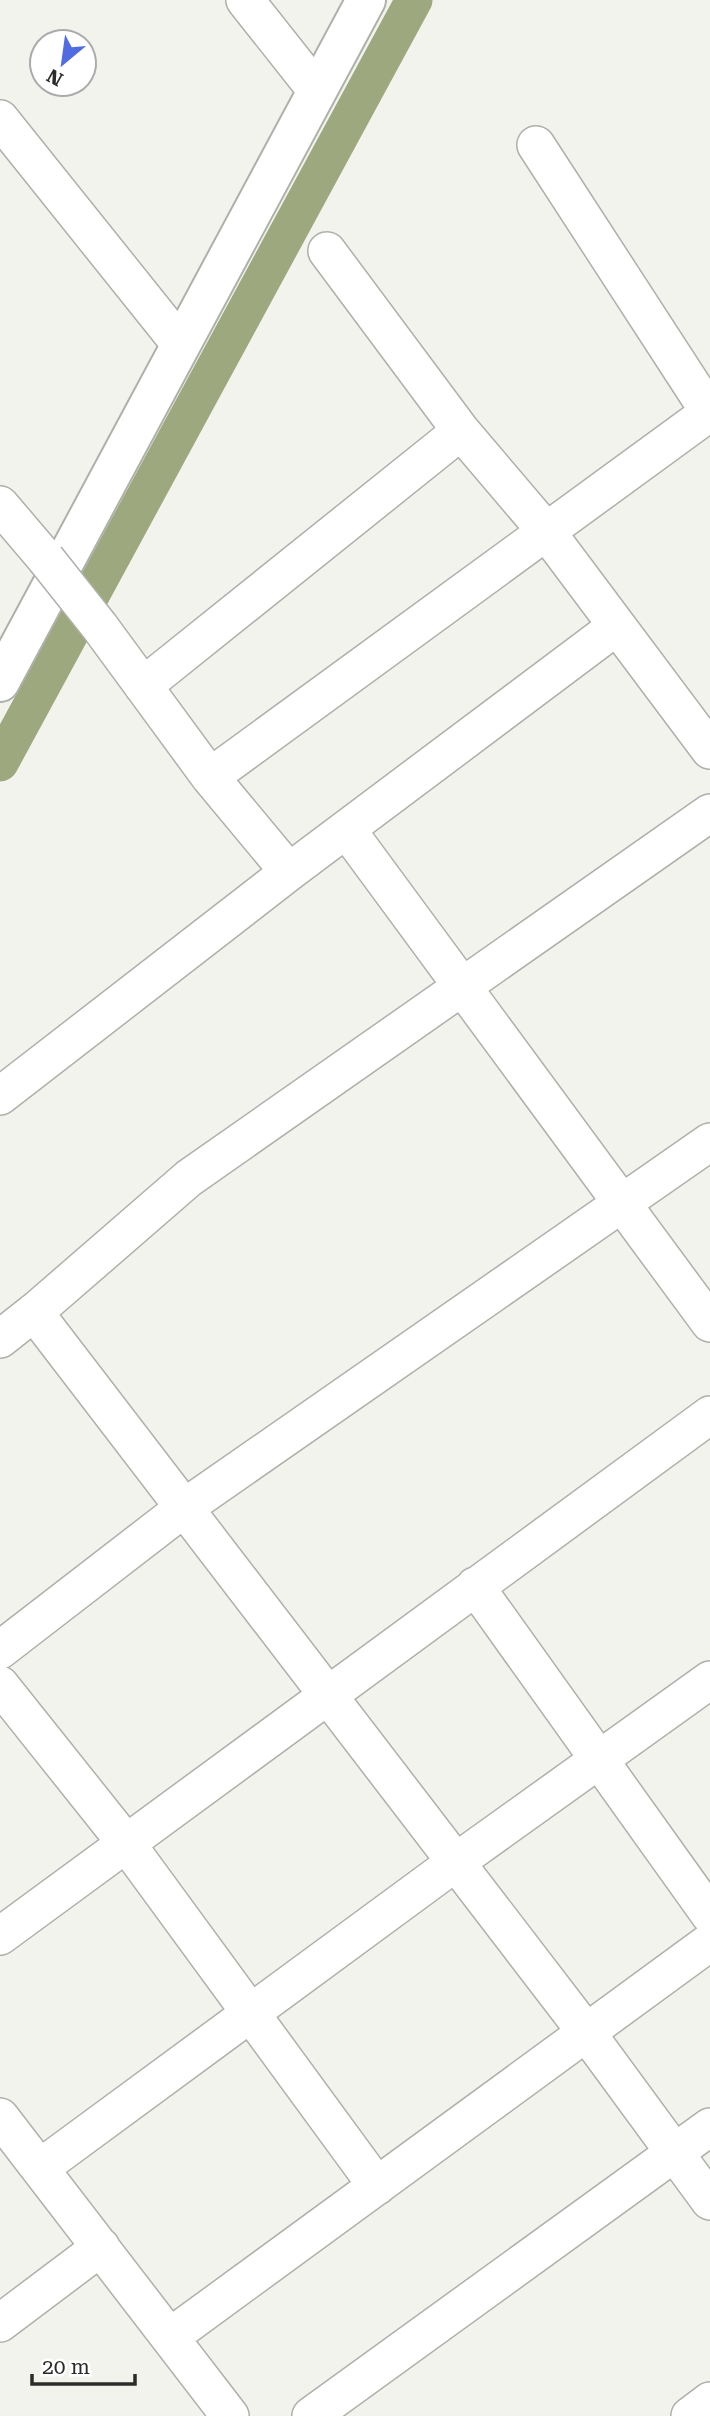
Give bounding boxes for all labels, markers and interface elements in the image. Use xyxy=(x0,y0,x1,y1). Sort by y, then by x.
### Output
north arrow xyxy=(28,28,98,98)
text: N xyxy=(43,64,67,91)
scale bar xyxy=(32,2342,135,2386)
text: 20 m xyxy=(42,2355,90,2379)

